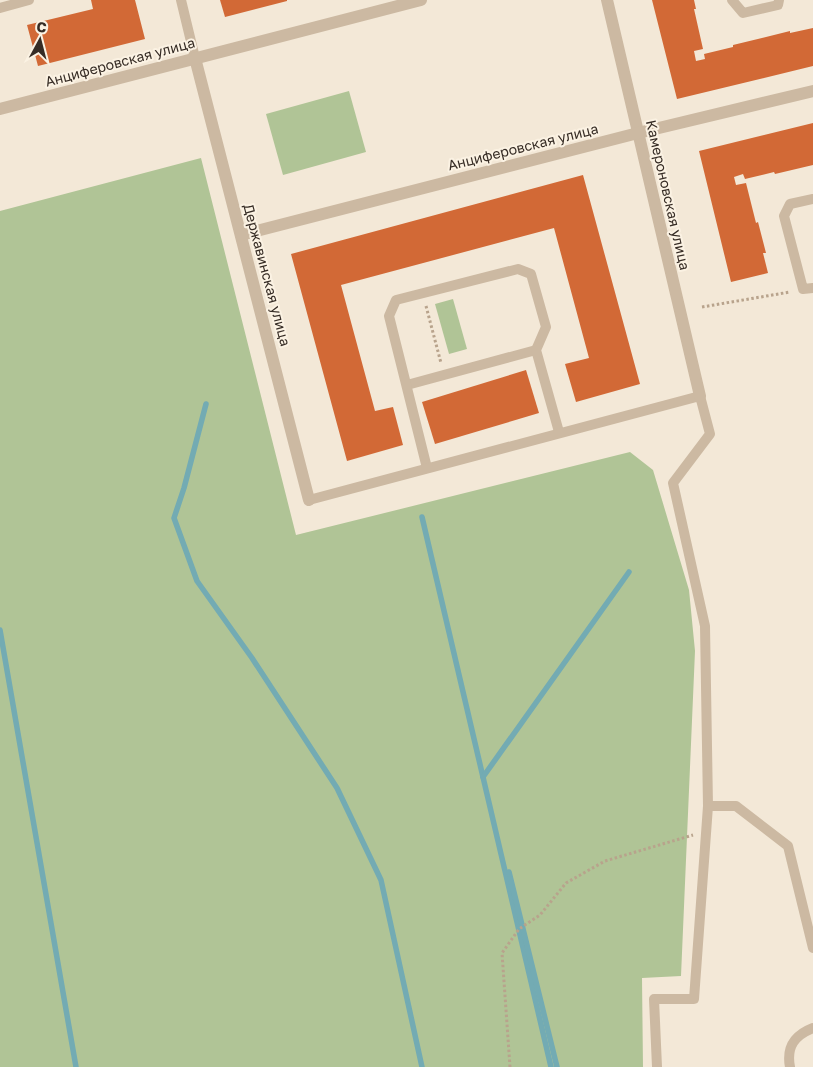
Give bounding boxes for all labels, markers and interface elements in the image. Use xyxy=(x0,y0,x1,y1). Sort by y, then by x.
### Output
north arrow xyxy=(15,15,65,65)
text: С xyxy=(36,18,48,36)
street label: Анциферовская улица xyxy=(43,33,197,90)
street label: Камероновская улица xyxy=(643,118,694,272)
street label: Анциферовская улица xyxy=(446,120,600,173)
street label: Державинская улица xyxy=(240,202,295,348)

